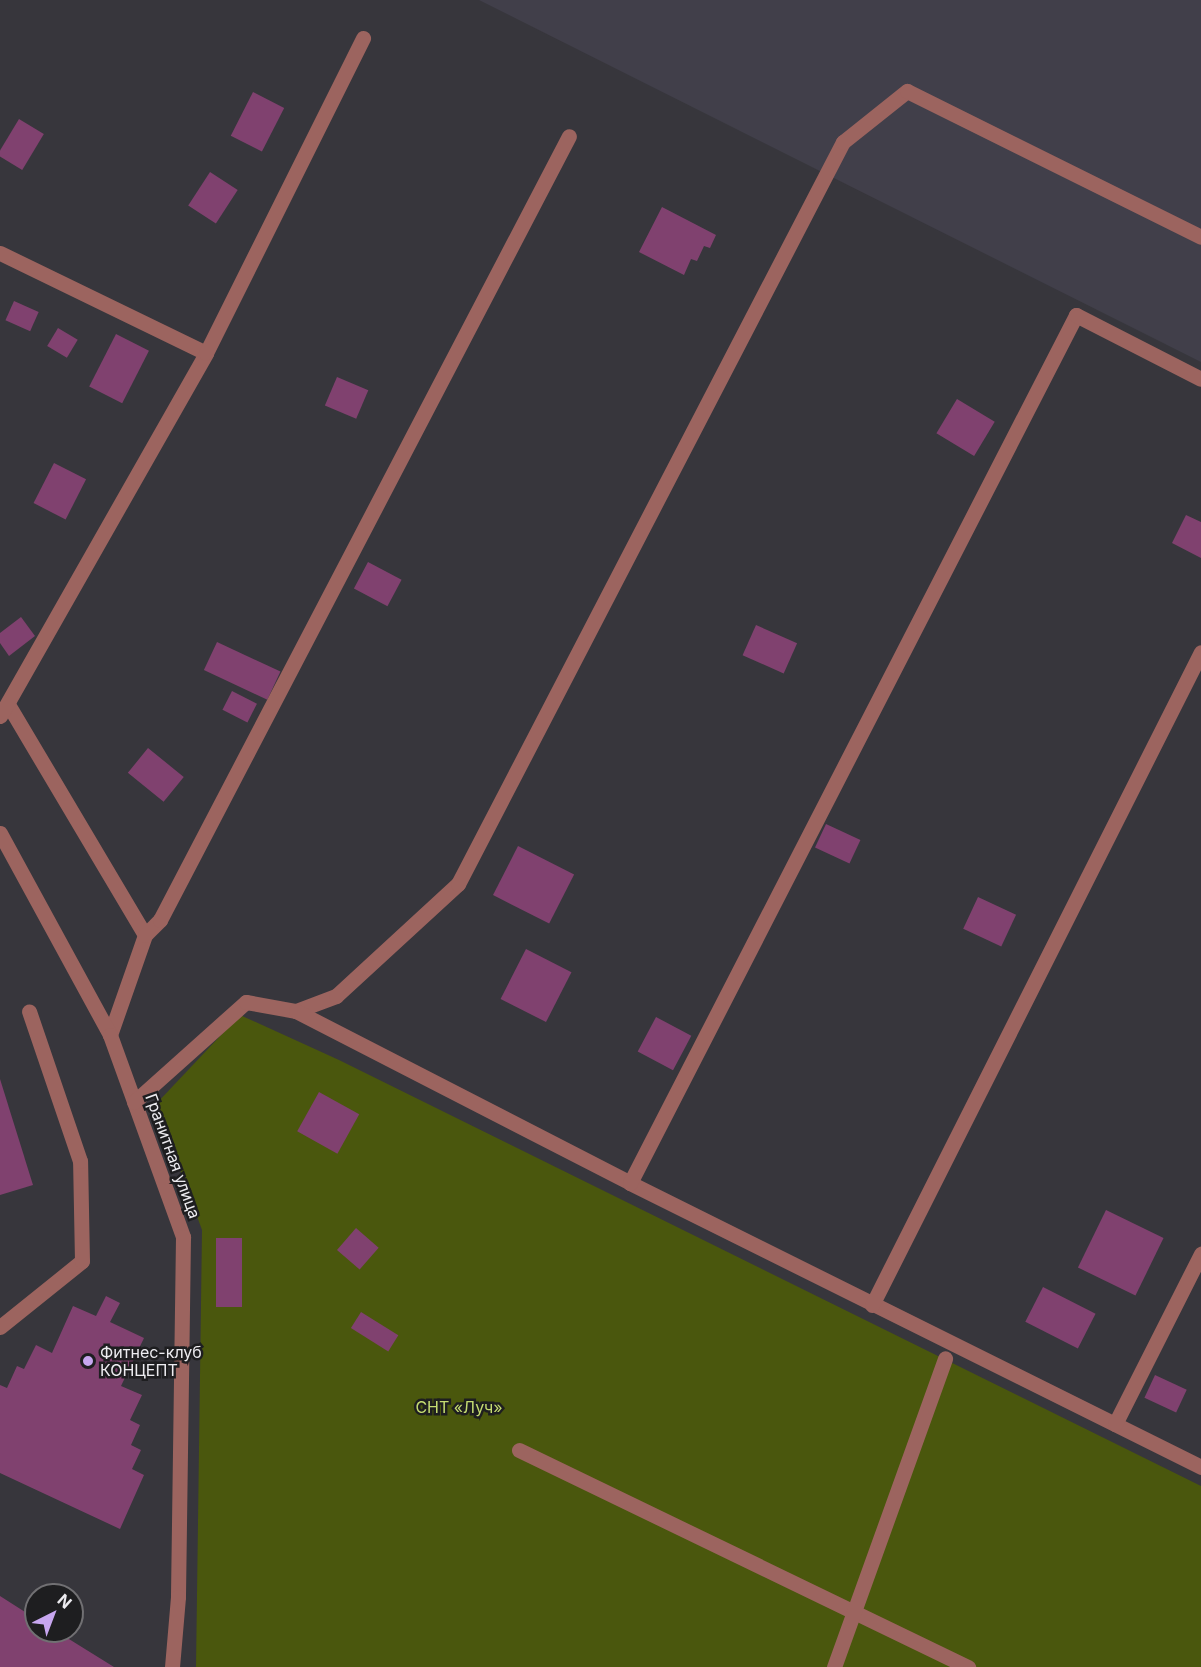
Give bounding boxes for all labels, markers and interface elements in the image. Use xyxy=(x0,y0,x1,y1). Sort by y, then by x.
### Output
street label: Гранитная улица xyxy=(142,1091,204,1221)
place label: Фитнес-клуб КОНЦЕПТ xyxy=(100,1342,202,1380)
marker: Фитнес-клуб КОНЦЕПТ xyxy=(81,1354,95,1368)
park label: СНТ «Луч» xyxy=(415,1397,503,1417)
north arrow xyxy=(24,1583,84,1643)
text: N xyxy=(53,1590,76,1613)

